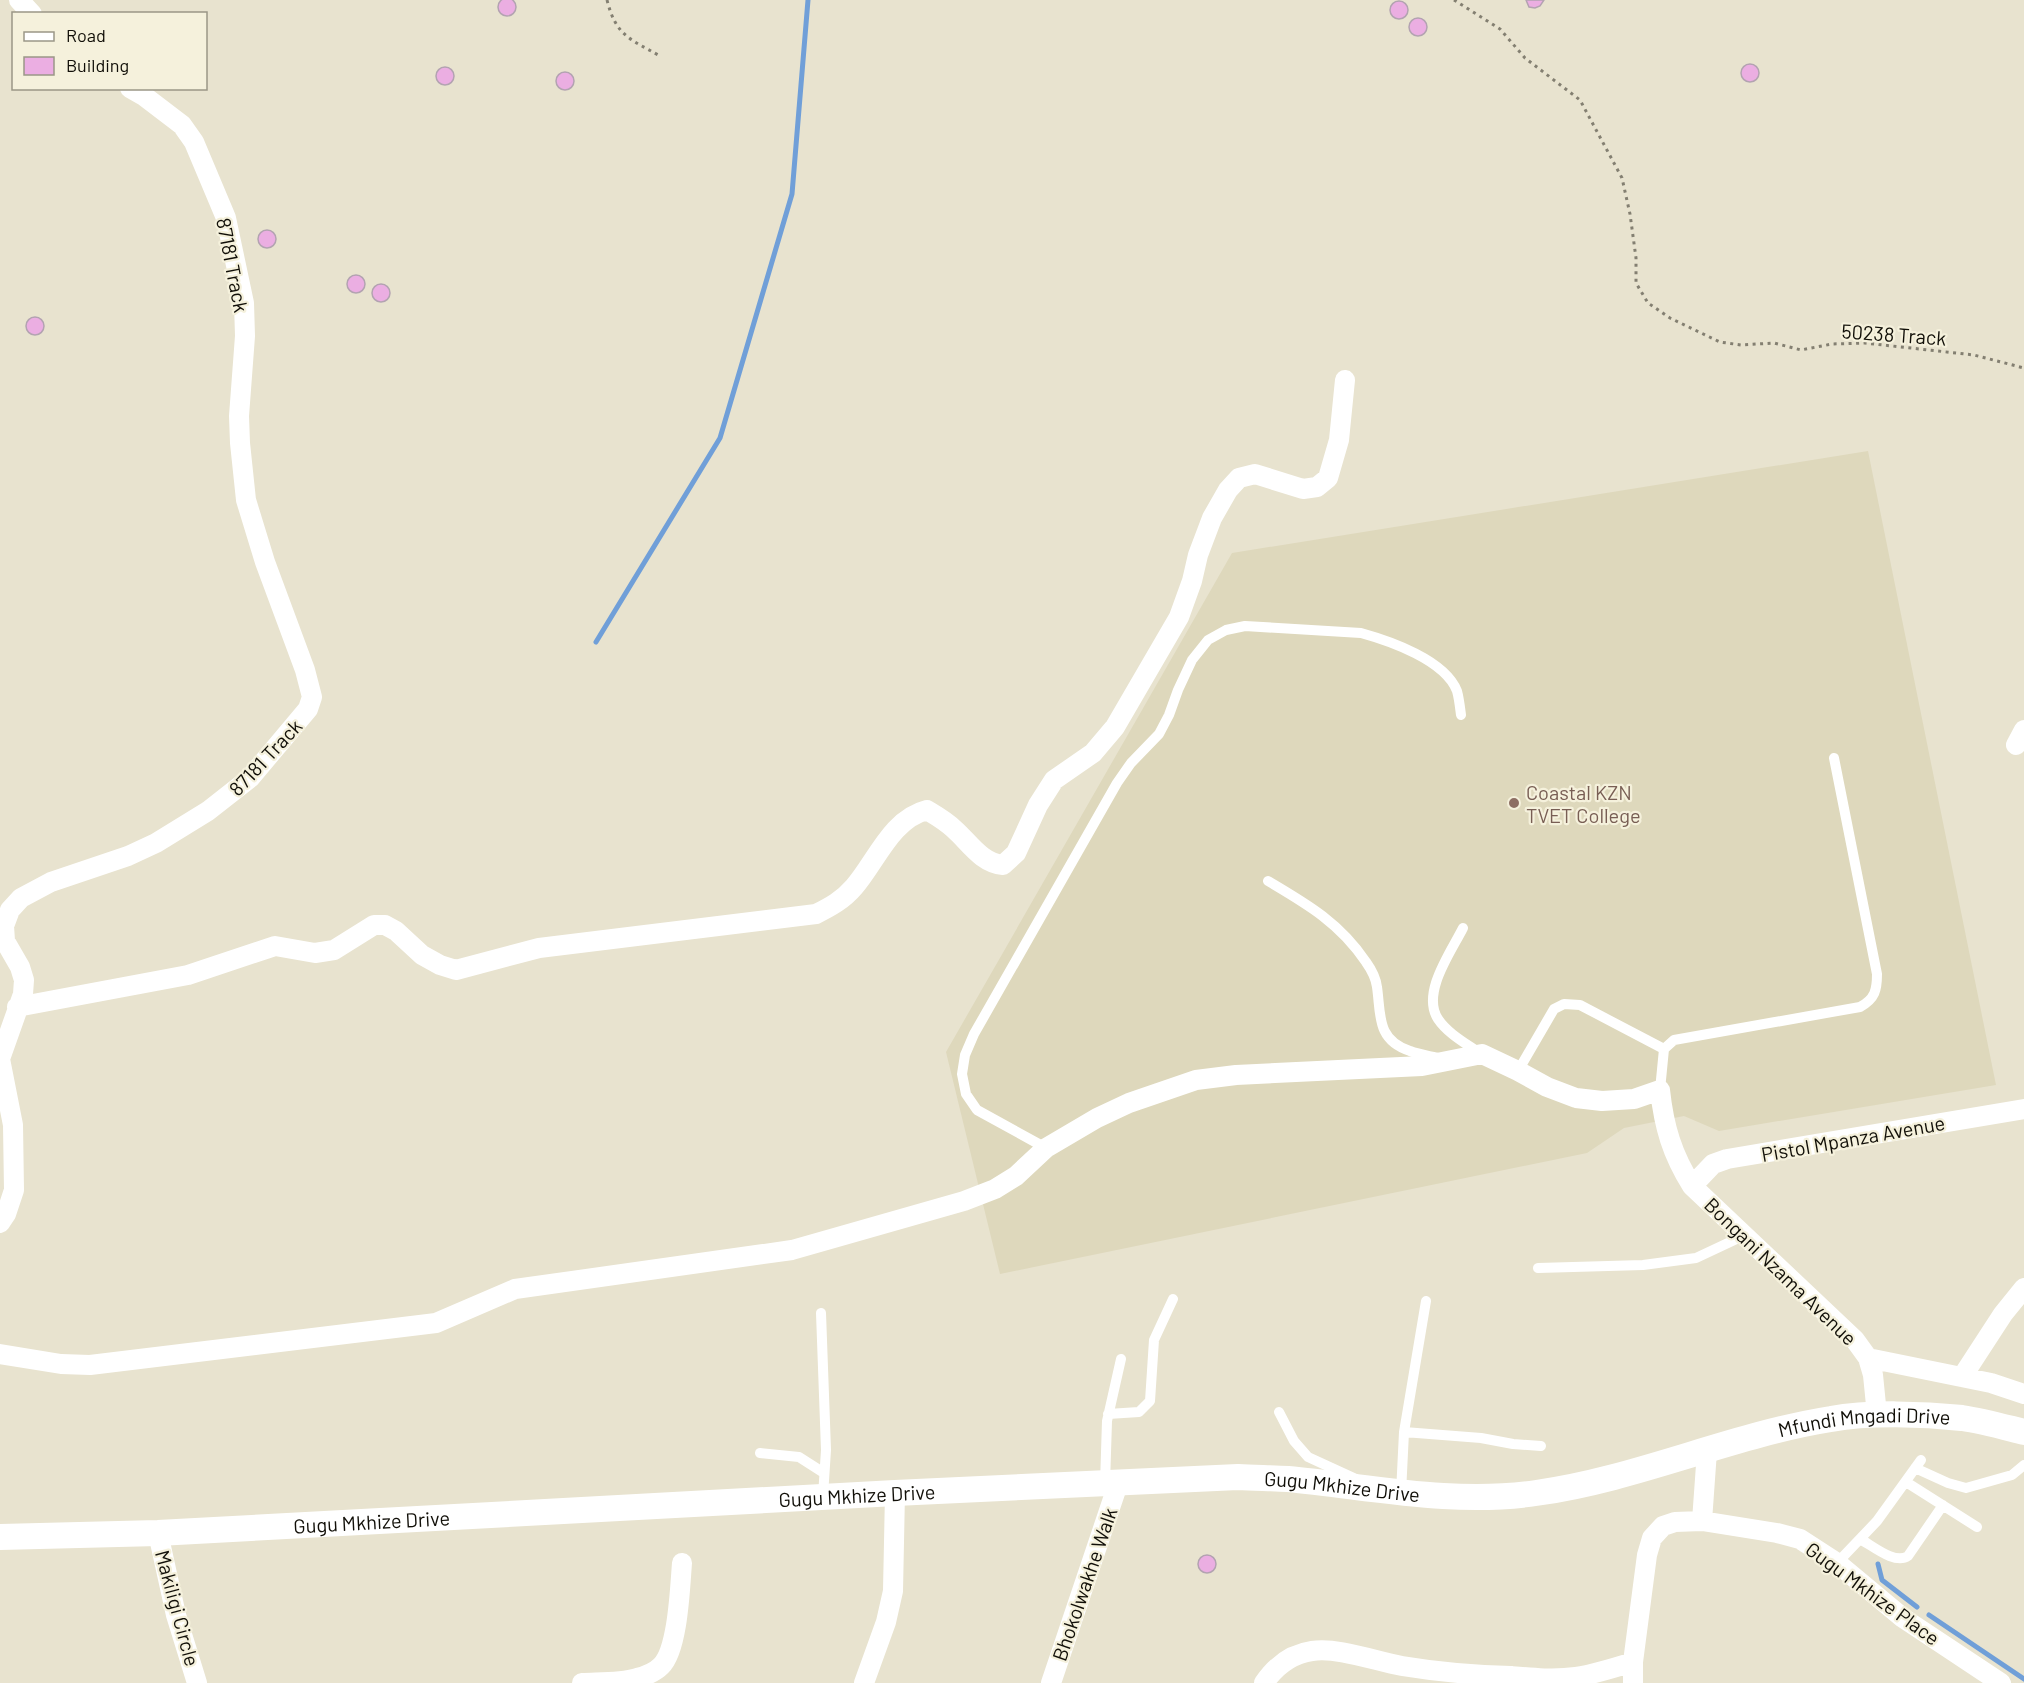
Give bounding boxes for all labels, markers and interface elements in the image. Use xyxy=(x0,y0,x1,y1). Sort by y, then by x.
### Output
legend xyxy=(12,12,207,90)
text: Road xyxy=(66,24,106,46)
text: Building xyxy=(66,54,129,76)
street label: 87181 Track xyxy=(212,216,254,314)
street label: 50238 Track xyxy=(1841,318,1947,350)
street label: 87181 Track xyxy=(223,714,307,800)
place label: Coastal KZN TVET College xyxy=(1526,780,1641,827)
marker: Coastal KZN TVET College xyxy=(1507,796,1521,810)
street label: Pistol Mpanza Avenue xyxy=(1759,1110,1947,1166)
street label: Bongani Nzama Avenue xyxy=(1700,1192,1862,1350)
street label: Mfundi Mngadi Drive xyxy=(1775,1402,1951,1441)
street label: Gugu Mkhize Drive xyxy=(1264,1466,1421,1506)
street label: Gugu Mkhize Drive xyxy=(778,1479,936,1511)
street label: Bhokolwakhe Walk xyxy=(1047,1504,1121,1664)
street label: Gugu Mkhize Drive xyxy=(293,1505,451,1538)
street label: Gugu Mkhize Place xyxy=(1801,1536,1945,1650)
street label: Makiligi Circle xyxy=(151,1547,205,1669)

